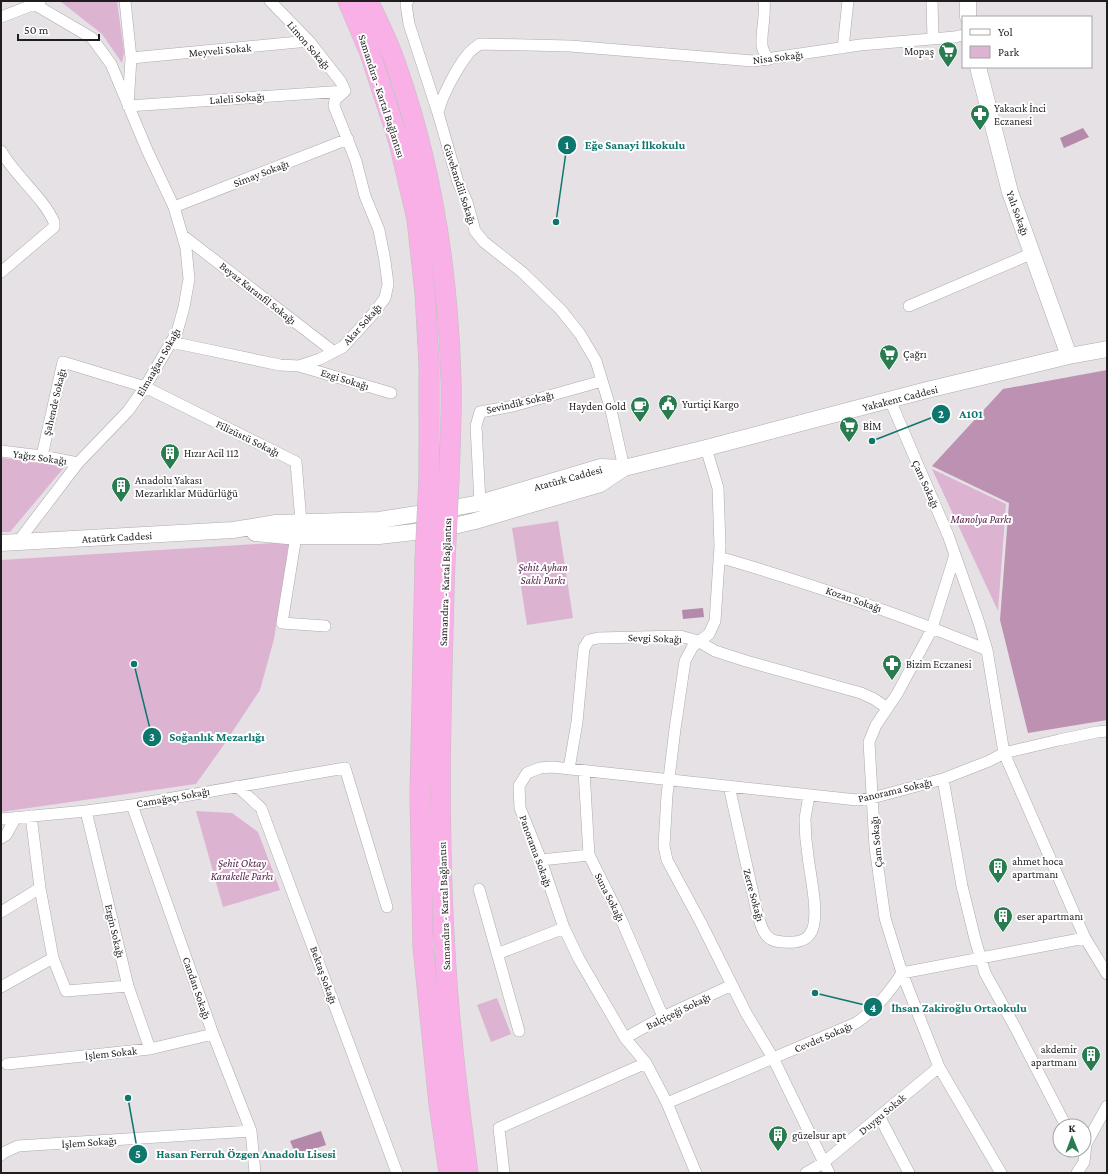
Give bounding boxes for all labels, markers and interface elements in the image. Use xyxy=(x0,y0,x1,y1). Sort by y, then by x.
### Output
scale bar xyxy=(18,16,99,42)
legend xyxy=(962,16,1092,68)
street label: Limon Sokağı xyxy=(284,19,333,72)
text: 50 m xyxy=(24,23,49,37)
text: Yol xyxy=(998,25,1013,39)
street label: Samandıra - Kartal Bağlantısı xyxy=(355,33,408,159)
supermarket icon: Mopaş xyxy=(937,40,959,68)
street label: Meyveli Sokak xyxy=(188,41,253,60)
place label: Mopaş xyxy=(904,45,934,58)
text: Park xyxy=(998,45,1020,59)
street label: Nisa Sokağı xyxy=(752,48,804,67)
street label: Laleli Sokağı xyxy=(209,90,265,107)
place label: Yakacık İnci Eczanesi xyxy=(994,102,1046,127)
pharmacy icon: Yakacık İnci Eczanesi xyxy=(969,103,991,131)
callout: Eğe Sanayi İlkokulu xyxy=(557,133,694,157)
text: 1 xyxy=(565,138,570,152)
text: Eğe Sanayi İlkokulu xyxy=(585,138,685,152)
street label: Güvekandili Sokağı xyxy=(440,142,479,226)
street label: Simay Sokağı xyxy=(232,157,291,190)
street label: Yalı Sokağı xyxy=(1003,189,1032,238)
street label: Beyaz Karanfil Sokağı xyxy=(217,259,299,327)
street label: Akar Sokağı xyxy=(340,301,385,348)
street label: Elmaağacı Sokağı xyxy=(134,326,183,399)
supermarket icon: Çağrı xyxy=(878,343,900,371)
place label: Çağrı xyxy=(903,348,927,361)
street label: Ezgi Sokağı xyxy=(319,366,371,393)
street label: Şahende Sokağı xyxy=(40,367,69,437)
street label: Yakakent Caddesi xyxy=(861,383,939,413)
street label: Sevindik Sokağı xyxy=(485,388,555,417)
public building icon: Yurtiçi Kargo xyxy=(657,393,679,421)
cafe icon: Hayden Gold xyxy=(629,395,651,423)
place label: Yurtiçi Kargo xyxy=(682,398,739,411)
place label: Hayden Gold xyxy=(569,400,626,413)
callout: A101 xyxy=(931,402,990,426)
text: 2 xyxy=(938,407,944,421)
text: A101 xyxy=(958,407,983,421)
supermarket icon: BİM xyxy=(838,415,860,443)
street label: Filizüstü Sokağı xyxy=(214,417,282,460)
place label: BİM xyxy=(863,420,881,432)
building icon: Hızır Acil 112 xyxy=(159,442,181,470)
street label: Yağız Sokağı xyxy=(12,447,68,468)
place label: Hızır Acil 112 xyxy=(184,447,239,459)
street label: Çam Sokağı xyxy=(909,458,942,510)
street label: Atatürk Caddesi xyxy=(532,463,604,493)
place label: Anadolu Yakası Mezarlıklar Müdürlüğü xyxy=(135,474,238,500)
building icon: Anadolu Yakası Mezarlıklar Müdürlüğü xyxy=(110,475,132,503)
park label: Manolya Parkı xyxy=(949,513,1012,526)
street label: Samandıra - Kartal Bağlantısı xyxy=(437,517,454,646)
street label: Atatürk Caddesi xyxy=(81,529,153,545)
park label: Şehit Ayhan Saklı Parkı xyxy=(518,561,568,586)
street label: Kozan Sokağı xyxy=(824,584,884,615)
street label: Sevgi Sokağı xyxy=(628,631,682,646)
pharmacy icon: Bizim Eczanesi xyxy=(881,653,903,681)
place label: Bizim Eczanesi xyxy=(906,658,972,670)
callout: Soğanlık Mezarlığı xyxy=(142,725,273,749)
text: 3 xyxy=(149,730,155,744)
text: Soğanlık Mezarlığı xyxy=(169,730,265,744)
street label: Panorama Sokağı xyxy=(857,776,934,805)
street label: Camağaçı Sokağı xyxy=(135,785,211,810)
street label: Panorama Sokağı xyxy=(516,813,555,889)
street label: Çam Sokağı xyxy=(868,816,885,868)
street label: Samandıra - Kartal Bağlantısı xyxy=(436,841,453,970)
place label: ahmet hoca apartmanı xyxy=(1012,855,1063,881)
building icon: ahmet hoca apartmanı xyxy=(987,856,1009,884)
park label: Şehit Oktay Karakelle Parkı xyxy=(211,857,273,882)
street label: Zerre Sokağı xyxy=(740,867,767,923)
street label: Suna Sokağı xyxy=(592,871,627,924)
street label: Ergin Sokağı xyxy=(102,903,127,959)
building icon: eser apartmanı xyxy=(992,905,1014,933)
place label: eser apartmanı xyxy=(1017,910,1083,923)
street label: Bektaş Sokağı xyxy=(307,945,340,1006)
street label: Candan Sokağı xyxy=(180,955,213,1021)
street label: Balçiçeği Sokağı xyxy=(644,990,713,1033)
callout: İhsan Zakiroğlu Ortaokulu xyxy=(863,995,1034,1019)
text: 4 xyxy=(870,1001,877,1015)
text: İhsan Zakiroğlu Ortaokulu xyxy=(891,1001,1027,1015)
street label: Cevdet Sokağı xyxy=(792,1019,854,1055)
place label: akdemir apartmanı xyxy=(1031,1043,1077,1069)
street label: İşlem Sokak xyxy=(84,1044,139,1063)
building icon: akdemir apartmanı xyxy=(1080,1044,1102,1072)
street label: Duygu Sokak xyxy=(856,1090,909,1138)
north arrow xyxy=(1052,1118,1092,1158)
text: K xyxy=(1068,1122,1076,1134)
building icon: güzelsur apt xyxy=(767,1124,789,1152)
place label: güzelsur apt xyxy=(792,1129,847,1142)
street label: İşlem Sokağı xyxy=(61,1134,117,1151)
callout: Hasan Ferruh Özgen Anadolu Lisesi xyxy=(128,1142,344,1166)
text: 5 xyxy=(135,1147,141,1161)
text: Hasan Ferruh Özgen Anadolu Lisesi xyxy=(156,1147,336,1161)

